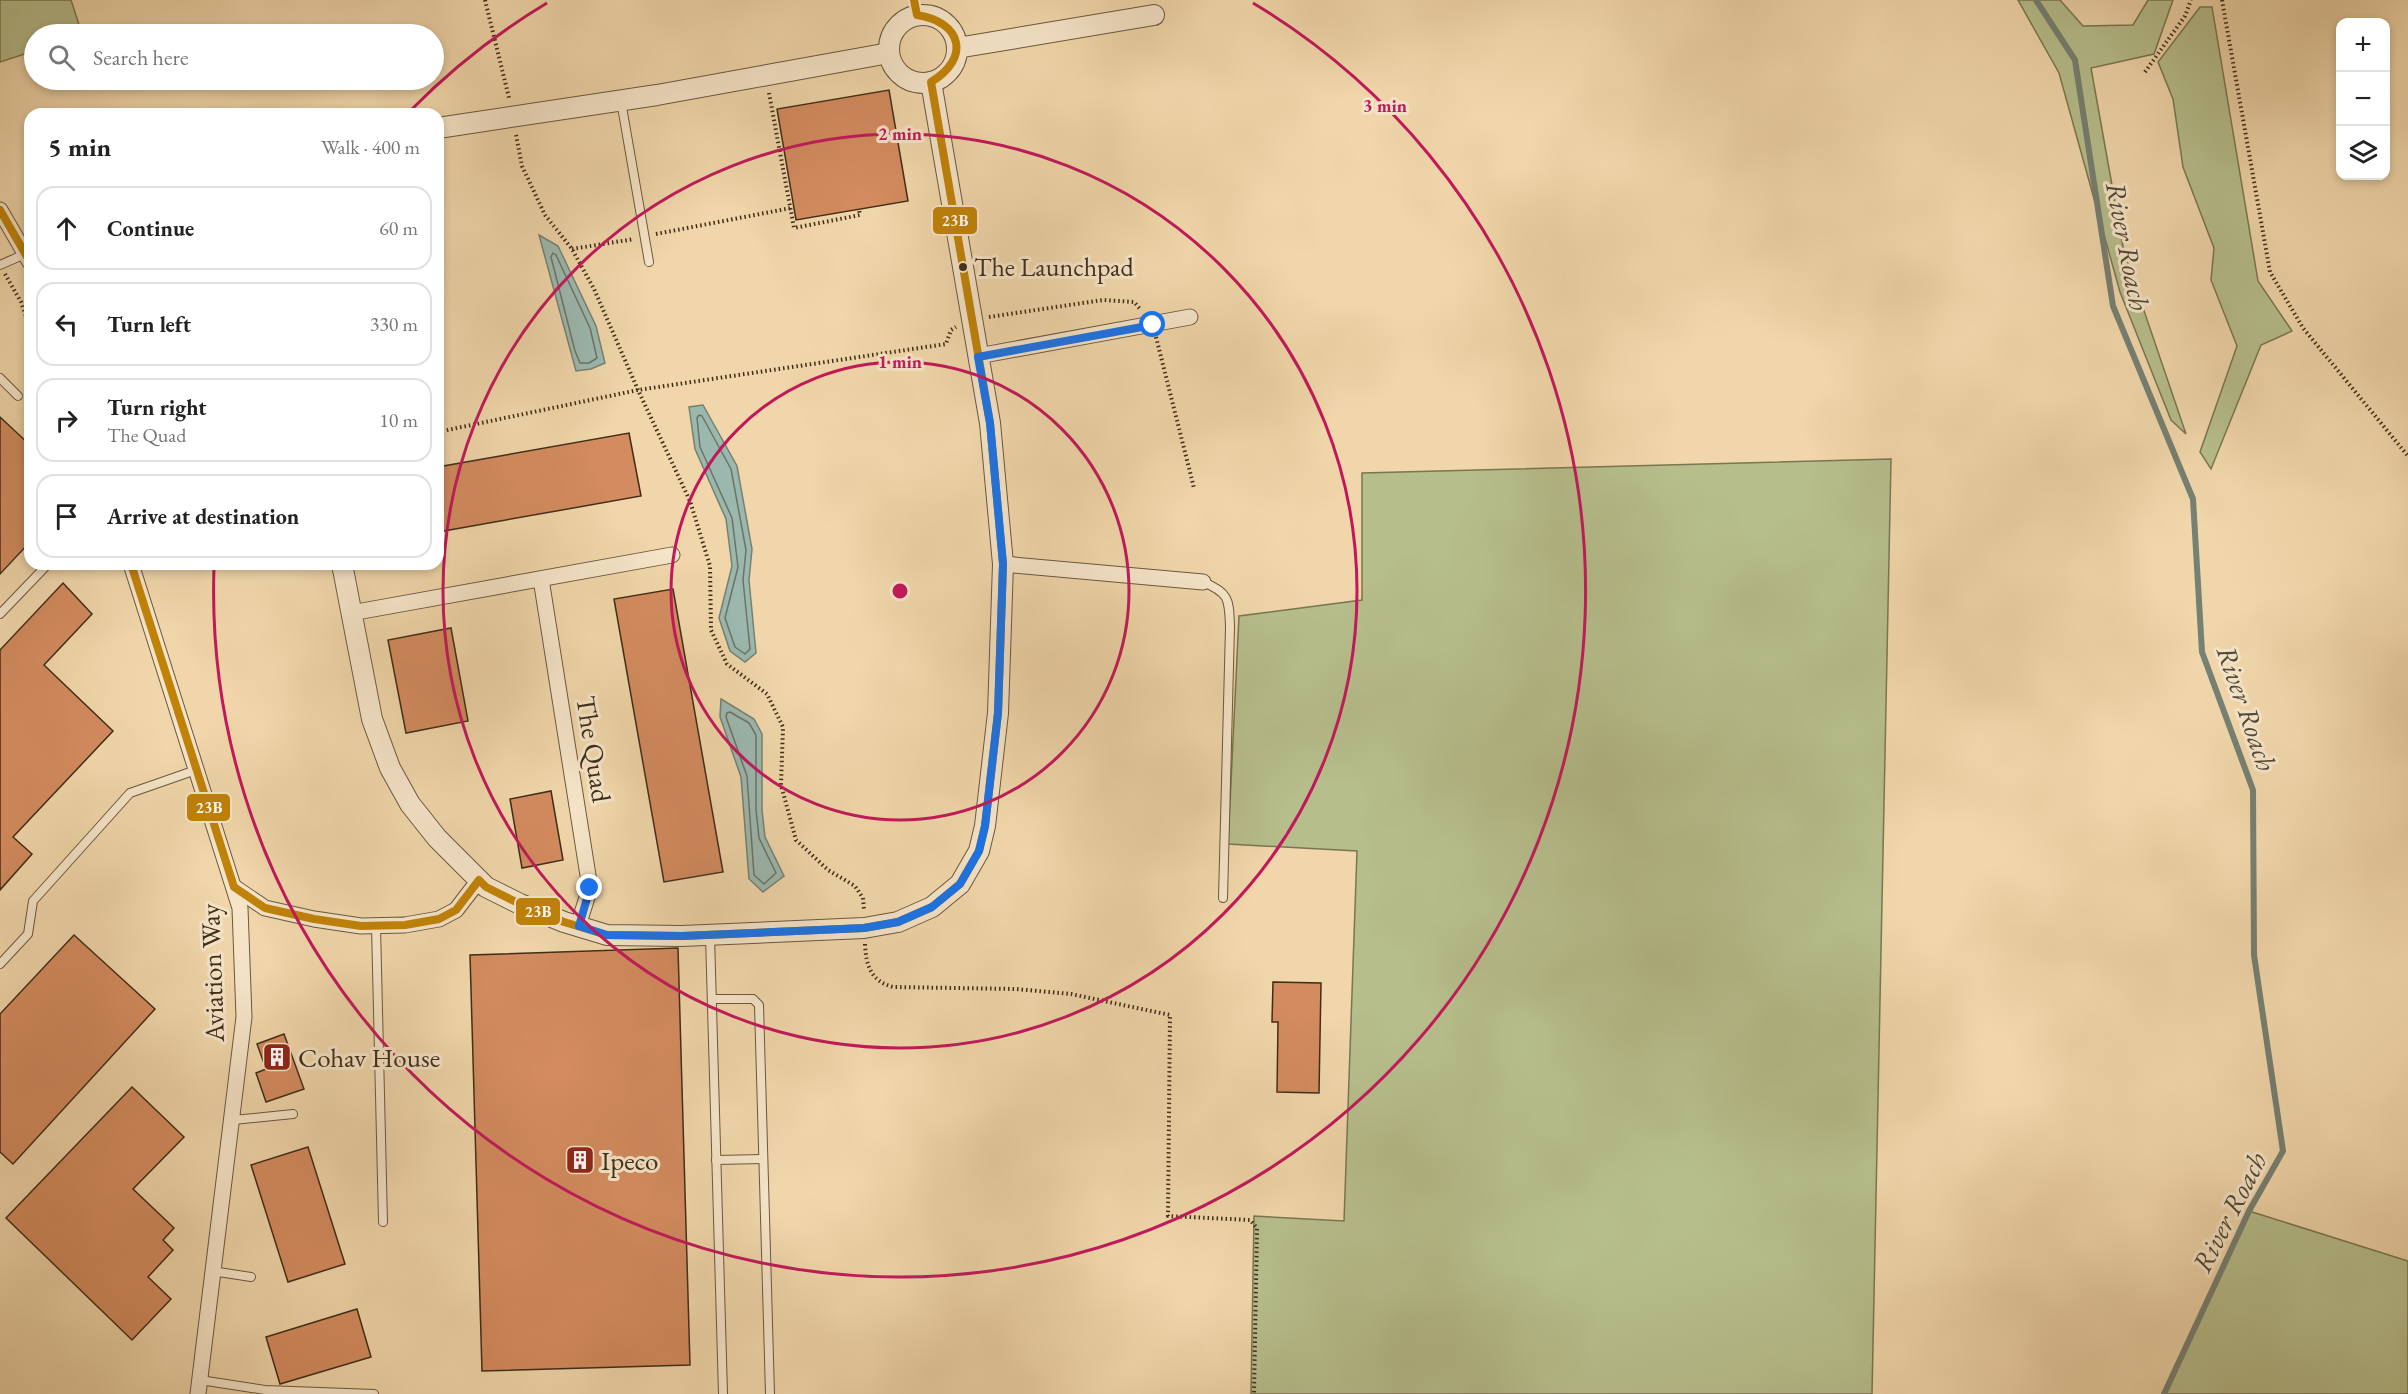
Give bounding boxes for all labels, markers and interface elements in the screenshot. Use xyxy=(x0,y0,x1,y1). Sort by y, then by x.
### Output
map controls xyxy=(2336,18,2390,180)
button: + xyxy=(2336,18,2390,72)
search box xyxy=(24,24,444,90)
icon: search xyxy=(45,41,78,74)
text: Search here xyxy=(93,43,188,72)
button: − xyxy=(2336,72,2390,126)
text: 3 min xyxy=(1363,94,1407,117)
text: 2 min xyxy=(878,122,922,145)
button: layers xyxy=(2336,126,2390,180)
text: 5 min xyxy=(48,130,111,164)
text: Walk · 400 m xyxy=(321,134,420,160)
water label: River Roach xyxy=(2098,179,2158,314)
line badge: 23B xyxy=(932,206,978,235)
text: 23B xyxy=(942,210,968,231)
icon: ahead xyxy=(50,212,83,245)
text: Continue xyxy=(107,214,194,243)
text: 60 m xyxy=(379,215,418,241)
place label: The Launchpad xyxy=(974,250,1134,284)
marker: The Launchpad xyxy=(957,261,969,273)
icon: left xyxy=(50,308,83,341)
text: Turn left xyxy=(107,310,191,339)
text: 330 m xyxy=(370,311,418,337)
route start xyxy=(1139,311,1165,337)
text: 1 min xyxy=(878,350,922,373)
text: Turn right xyxy=(107,393,206,422)
icon: right xyxy=(50,404,83,437)
text: 10 m xyxy=(379,407,418,433)
text: The Quad xyxy=(107,422,186,448)
icon: arrive xyxy=(50,500,83,533)
text: Arrive at destination xyxy=(107,502,299,531)
centre of rings xyxy=(890,581,910,601)
water label: River Roach xyxy=(2209,641,2285,776)
street label: The Quad xyxy=(568,693,620,805)
line badge: 23B xyxy=(186,793,231,822)
text: 23B xyxy=(196,797,222,818)
route end xyxy=(576,874,602,900)
line badge: 23B xyxy=(515,897,561,926)
text: 23B xyxy=(525,901,551,922)
street label: Aviation Way xyxy=(192,903,232,1044)
place label: Cohav House xyxy=(298,1040,440,1075)
building icon: Cohav House xyxy=(261,1041,293,1073)
place label: Ipeco xyxy=(601,1143,658,1178)
building icon: Ipeco xyxy=(564,1144,596,1176)
water label: River Roach xyxy=(2183,1146,2275,1278)

